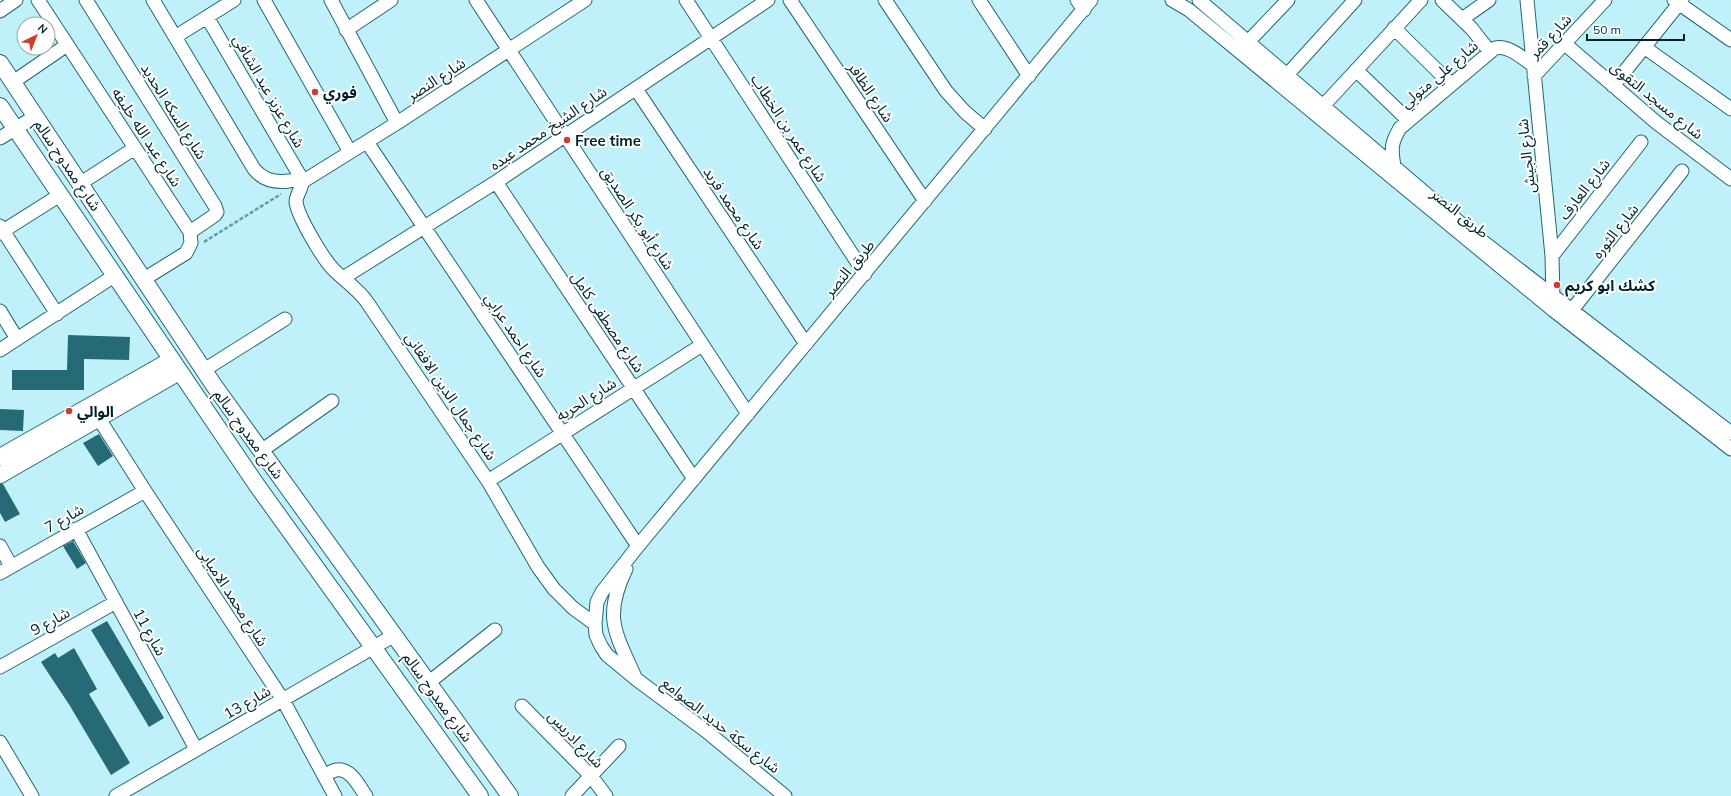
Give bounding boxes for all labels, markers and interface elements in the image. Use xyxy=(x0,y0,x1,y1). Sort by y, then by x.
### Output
street label: شارع قمر xyxy=(1524,9,1578,65)
north arrow xyxy=(16,16,56,56)
scale bar xyxy=(1587,16,1684,42)
text: N xyxy=(35,21,51,37)
text: 50 m xyxy=(1593,22,1621,37)
street label: شارع عزيز عبد الشافي xyxy=(226,31,309,153)
street label: شارع علي متولي xyxy=(1396,36,1484,114)
street label: شارع النصر xyxy=(402,53,471,108)
street label: شارع مسجد التقوى xyxy=(1605,57,1708,146)
street label: شارع الظافر xyxy=(841,58,898,127)
street label: شارع السكه الحديد xyxy=(134,59,211,164)
street label: شارع عمر بن الخطاب xyxy=(744,70,831,187)
street label: شارع الشيخ محمد عبده xyxy=(486,82,612,177)
place label: فوري xyxy=(323,83,357,104)
street label: شارع عبد الله خليفه xyxy=(105,84,186,192)
marker: فوري xyxy=(310,87,320,97)
street label: شارع ممدوح سالم xyxy=(28,116,106,216)
street label: شارع الجيش xyxy=(1513,117,1542,194)
place label: Free time xyxy=(575,131,641,150)
marker: Free time xyxy=(562,135,572,145)
street label: شارع العارف xyxy=(1554,154,1616,225)
street label: شارع أبو بكر الصديق xyxy=(595,163,679,275)
street label: شارع محمد فريد xyxy=(697,163,769,255)
street label: طريق النصر xyxy=(1426,183,1493,243)
street label: شارع الثوره xyxy=(1588,200,1645,264)
street label: طريق النصر xyxy=(819,235,879,302)
street label: شارع مصطفى كامل xyxy=(565,268,649,378)
place label: كشك ابو كريم xyxy=(1565,276,1655,297)
marker: كشك ابو كريم xyxy=(1552,280,1562,290)
street label: شارع احمد عرابي xyxy=(478,289,551,383)
street label: شارع جمال الدين الافغاني xyxy=(399,328,501,466)
street label: شارع الحريه xyxy=(552,373,621,427)
street label: شارع ممدوح سالم xyxy=(208,385,288,485)
place label: الوالي xyxy=(77,402,114,423)
marker: الوالي xyxy=(64,406,74,416)
street label: شارع 7 xyxy=(41,499,89,539)
street label: شارع محمد الامبابى xyxy=(191,542,273,652)
street label: شارع 9 xyxy=(27,602,75,642)
street label: شارع 11 xyxy=(127,605,171,661)
street label: شارع ممدوح سالم xyxy=(397,648,477,748)
street label: شارع سكة حديد الصوامع xyxy=(656,673,784,780)
street label: شارع 13 xyxy=(220,681,276,726)
street label: شارع ادريس xyxy=(542,706,608,774)

